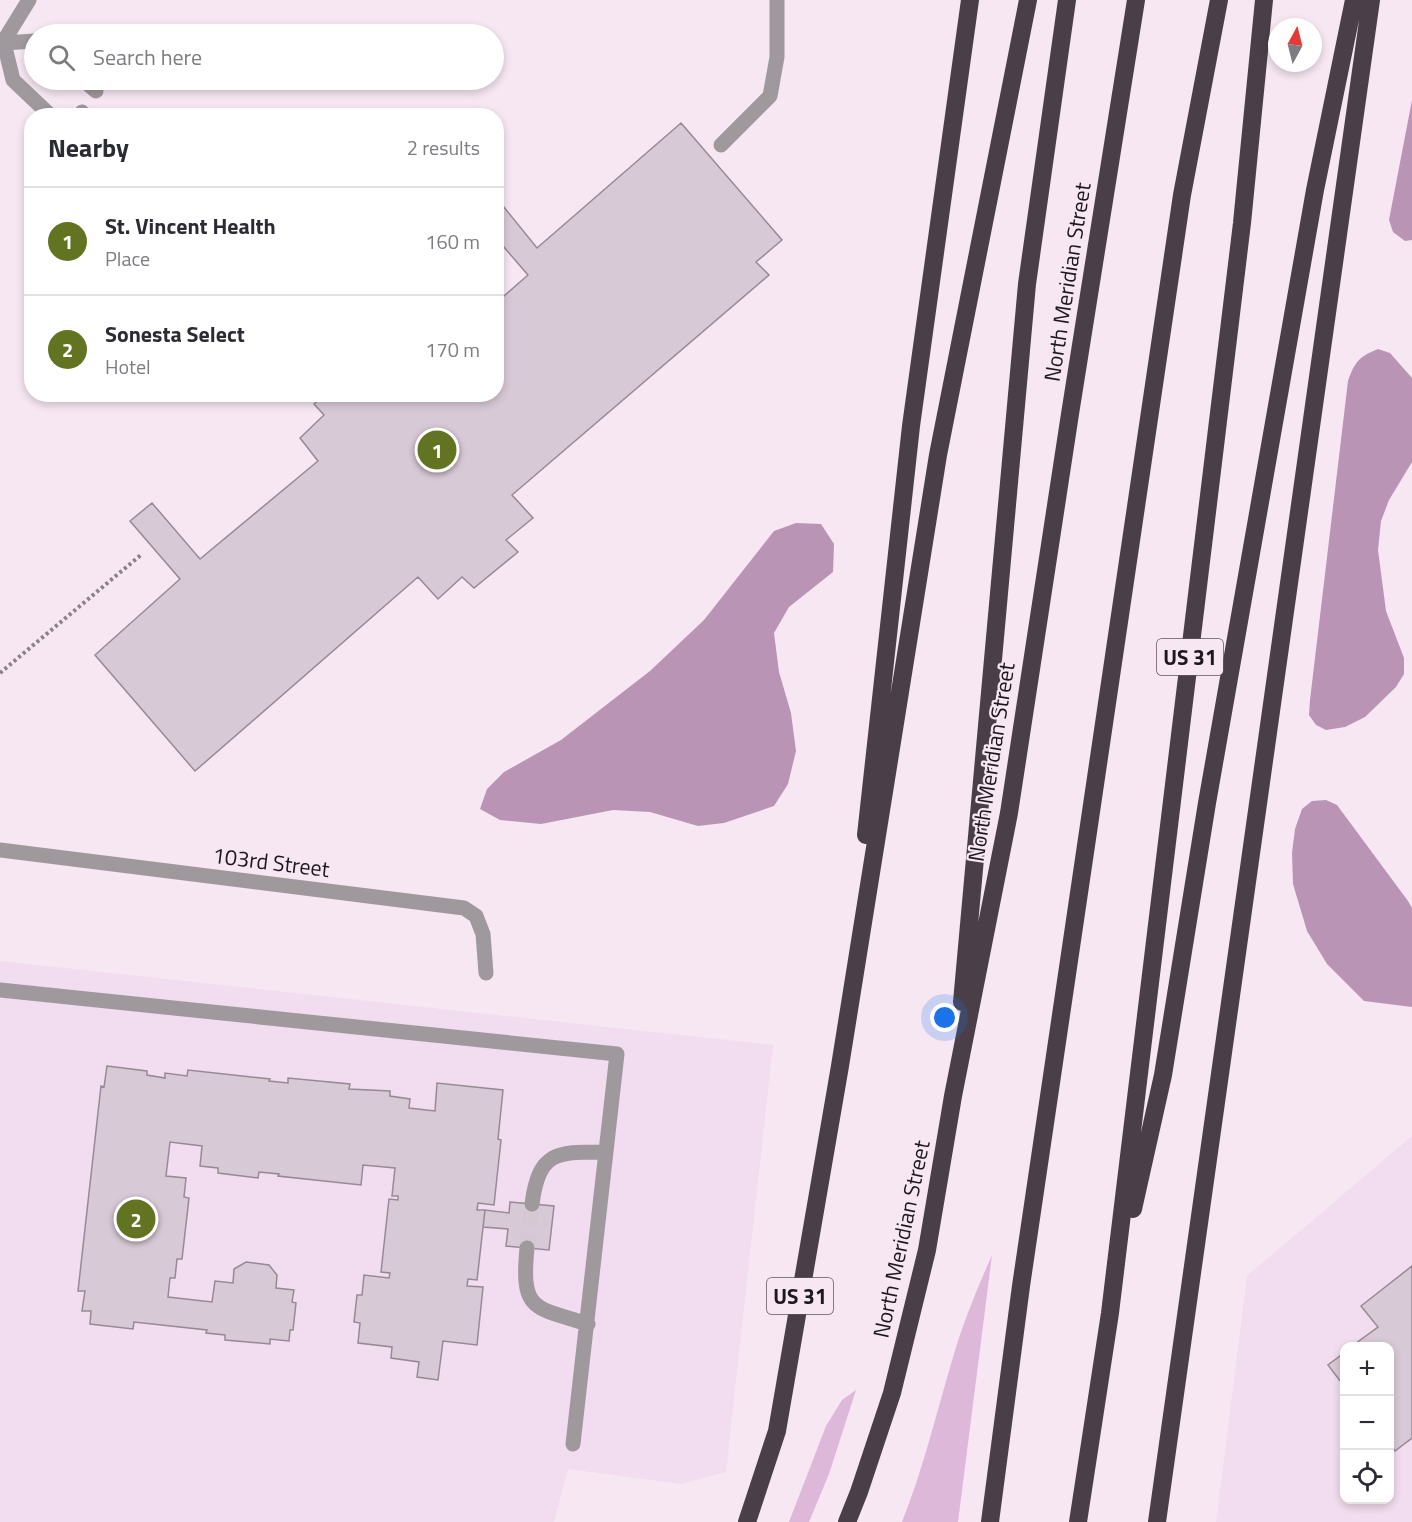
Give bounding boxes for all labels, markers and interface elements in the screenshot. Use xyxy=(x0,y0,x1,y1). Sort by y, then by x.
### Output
north arrow xyxy=(1268,18,1322,72)
search box xyxy=(24,24,504,90)
text: Search here xyxy=(93,40,202,74)
icon: search xyxy=(45,41,78,74)
text: Nearby xyxy=(48,128,129,167)
text: 2 results xyxy=(407,132,480,163)
street label: North Meridian Street xyxy=(1034,180,1100,384)
text: St. Vincent Health xyxy=(105,209,276,243)
text: 1 xyxy=(62,226,73,257)
text: 160 m xyxy=(425,226,480,257)
text: Place xyxy=(105,243,150,274)
text: Sonesta Select xyxy=(105,317,245,351)
text: 2 xyxy=(62,334,73,365)
text: 170 m xyxy=(425,334,480,365)
text: Hotel xyxy=(105,351,151,382)
pin: 1 xyxy=(418,428,456,472)
road number: US 31 xyxy=(1157,639,1223,675)
street label: North Meridian Street xyxy=(958,660,1024,864)
street label: 103rd Street xyxy=(211,838,332,886)
your location xyxy=(930,1003,959,1032)
street label: North Meridian Street xyxy=(863,1137,939,1341)
pin: 2 xyxy=(116,1196,156,1242)
road number: US 31 xyxy=(767,1278,833,1314)
map controls xyxy=(1340,1342,1394,1504)
button: + xyxy=(1340,1342,1394,1396)
button: − xyxy=(1340,1396,1394,1450)
button: locate xyxy=(1340,1450,1394,1504)

